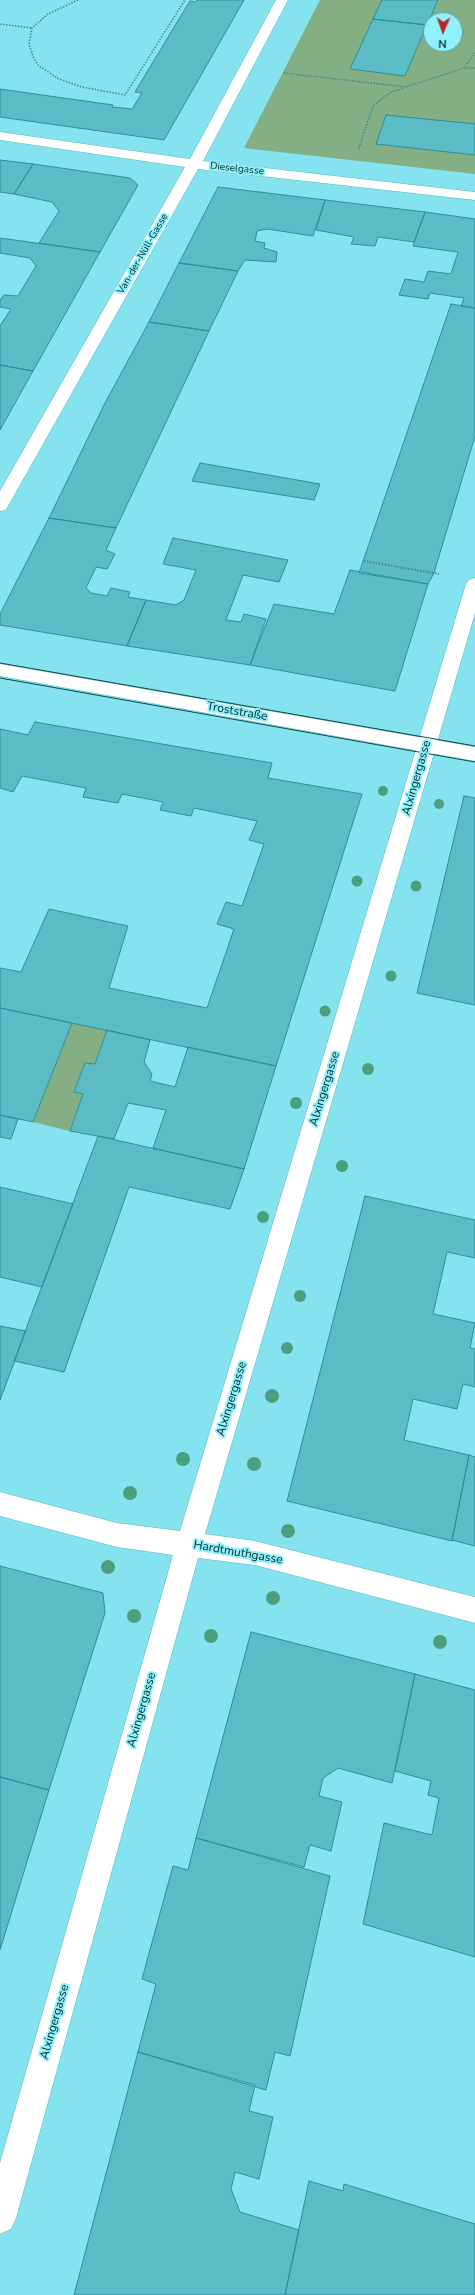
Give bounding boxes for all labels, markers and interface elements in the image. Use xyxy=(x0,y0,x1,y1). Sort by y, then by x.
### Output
north arrow xyxy=(423,12,463,52)
text: N xyxy=(438,36,447,51)
street label: Dieselgasse xyxy=(209,160,265,178)
street label: Van-der-Nüll-Gasse xyxy=(115,212,171,296)
street label: Troststraße xyxy=(206,700,268,724)
street label: Alxingergasse xyxy=(399,739,435,817)
street label: Alxingergasse xyxy=(307,1050,343,1128)
street label: Alxingergasse xyxy=(214,1360,250,1438)
street label: Hardtmuthgasse xyxy=(192,1538,284,1568)
street label: Alxingergasse xyxy=(124,1671,160,1749)
street label: Alxingergasse xyxy=(37,1983,73,2061)

